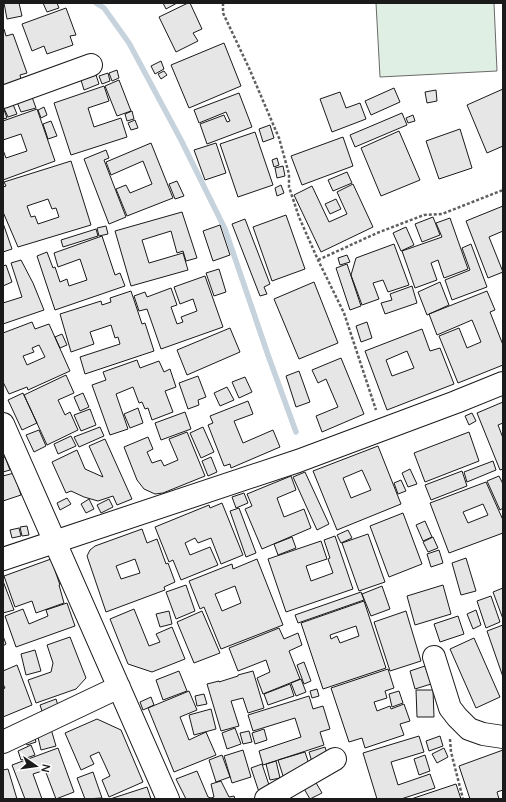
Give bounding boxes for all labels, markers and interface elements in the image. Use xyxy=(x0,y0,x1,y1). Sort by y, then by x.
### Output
north arrow xyxy=(16,746,56,786)
text: N xyxy=(38,763,54,774)

